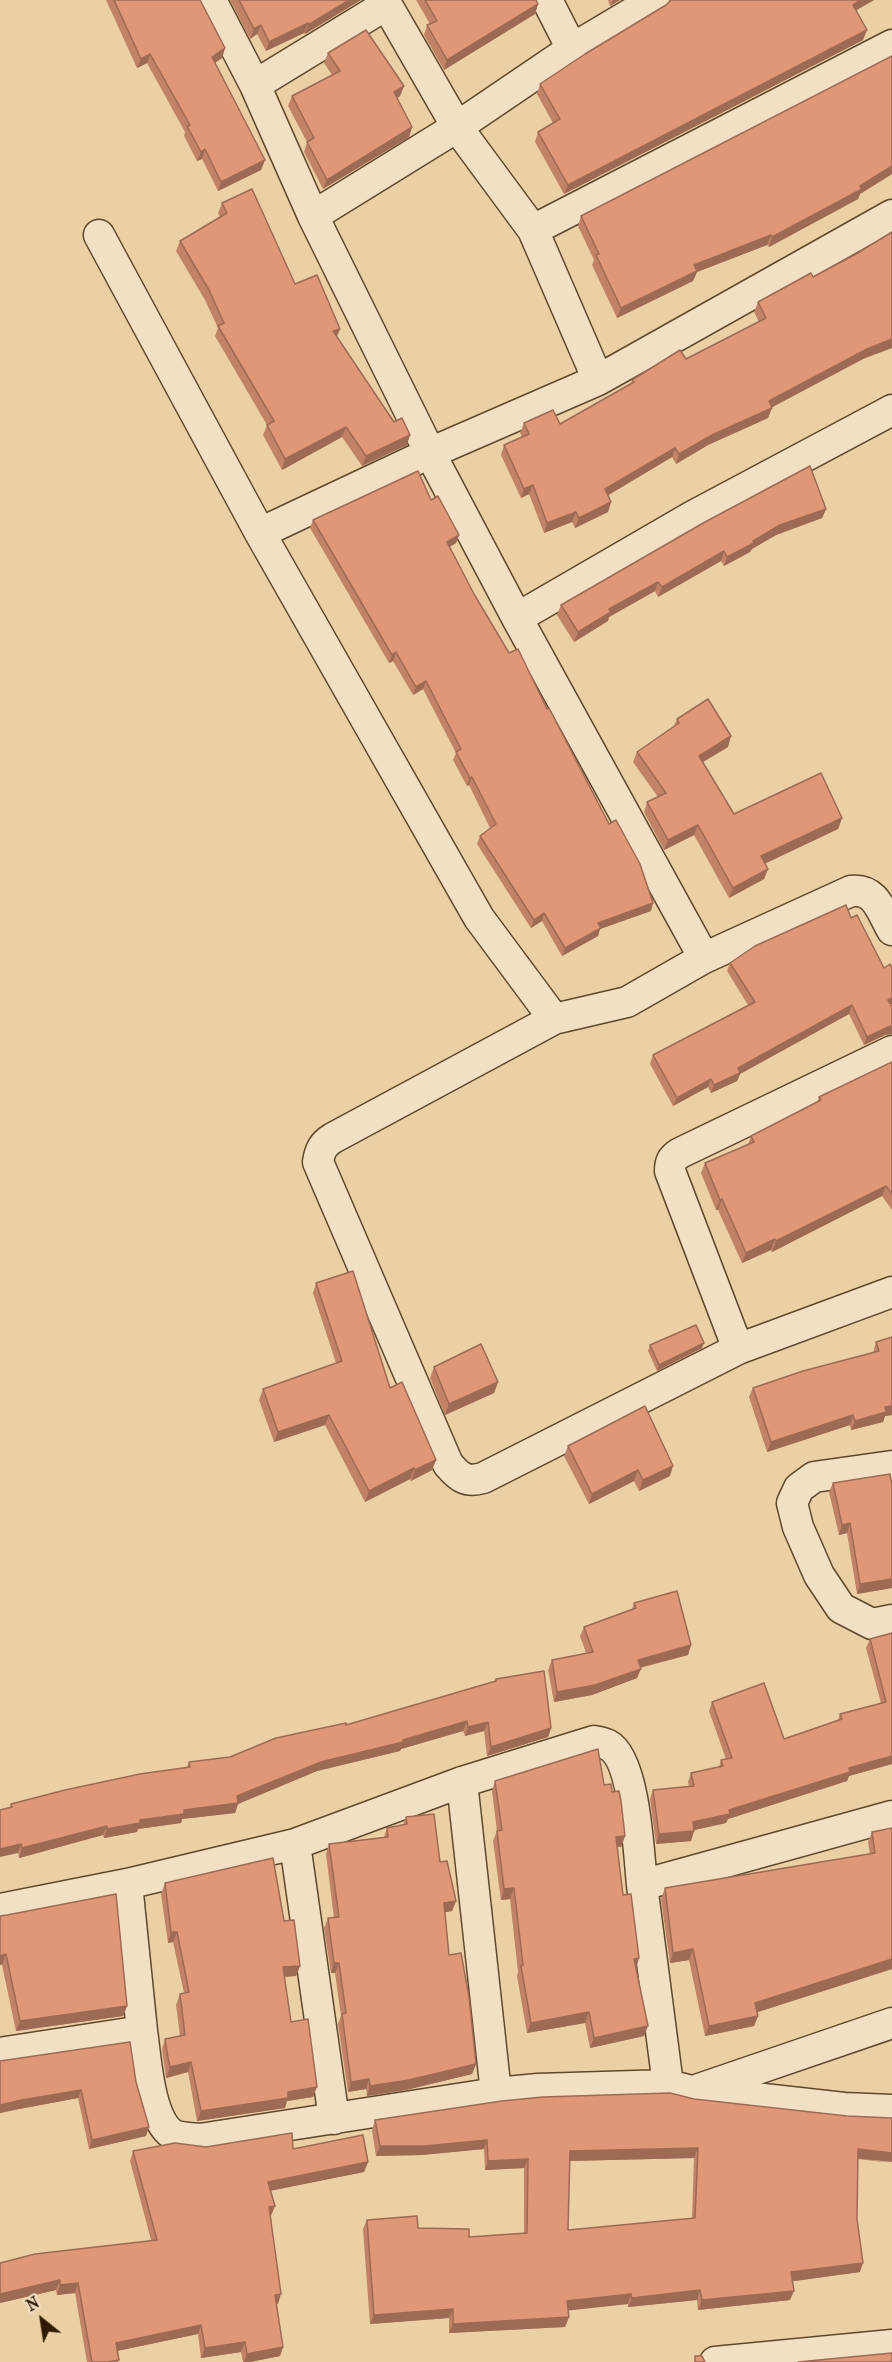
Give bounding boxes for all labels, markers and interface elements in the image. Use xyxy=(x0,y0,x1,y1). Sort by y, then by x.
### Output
north arrow xyxy=(12,2290,72,2350)
text: N xyxy=(23,2293,43,2315)

